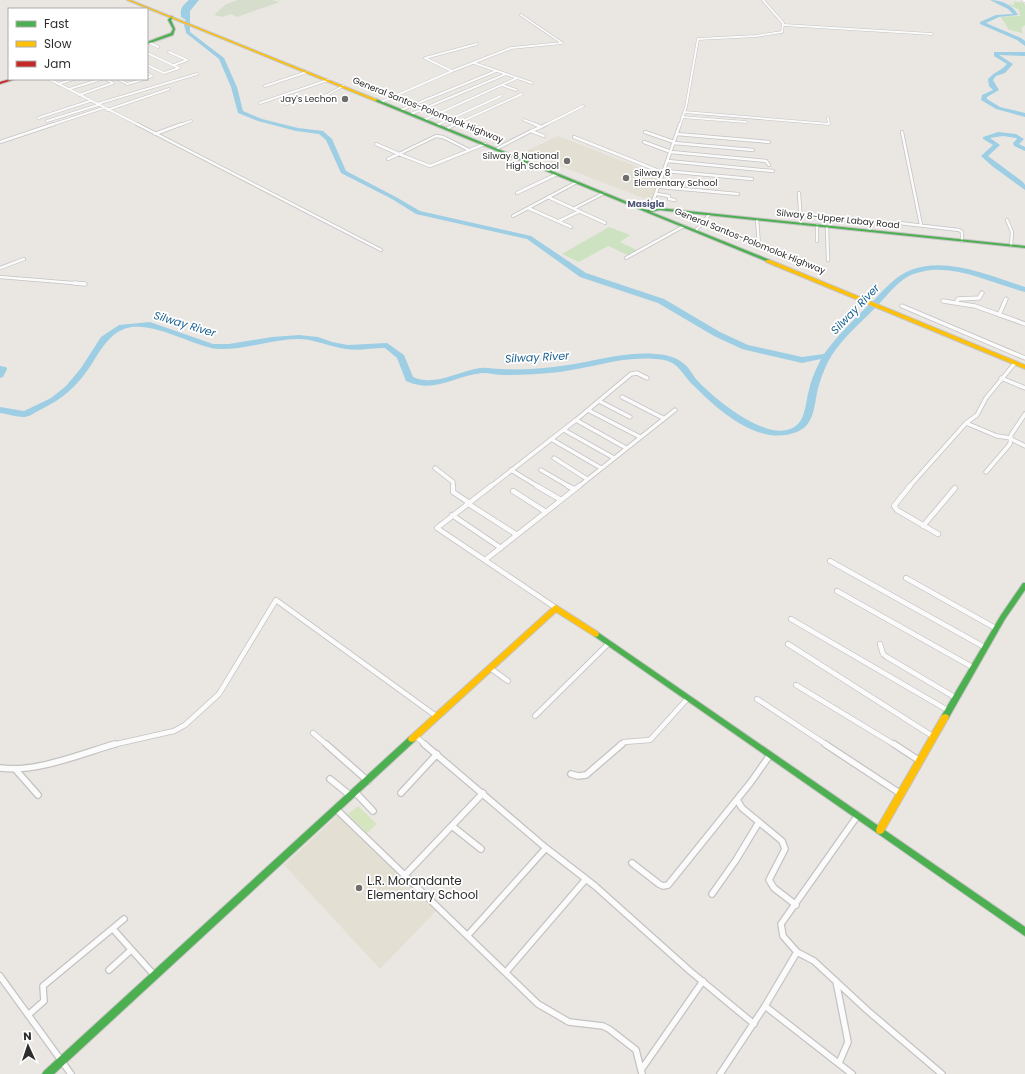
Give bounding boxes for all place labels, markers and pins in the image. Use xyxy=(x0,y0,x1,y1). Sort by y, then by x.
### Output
place label: Jay's Lechon xyxy=(280,93,337,105)
marker: Jay's Lechon xyxy=(340,94,350,104)
place label: Silway 8 National High School xyxy=(483,150,559,172)
marker: Silway 8 National High School xyxy=(562,156,572,166)
place label: Silway 8 Elementary School xyxy=(634,167,717,189)
marker: Silway 8 Elementary School xyxy=(621,173,631,183)
place label: L.R. Morandante Elementary School xyxy=(367,872,478,903)
marker: L.R. Morandante Elementary School xyxy=(354,883,364,893)

